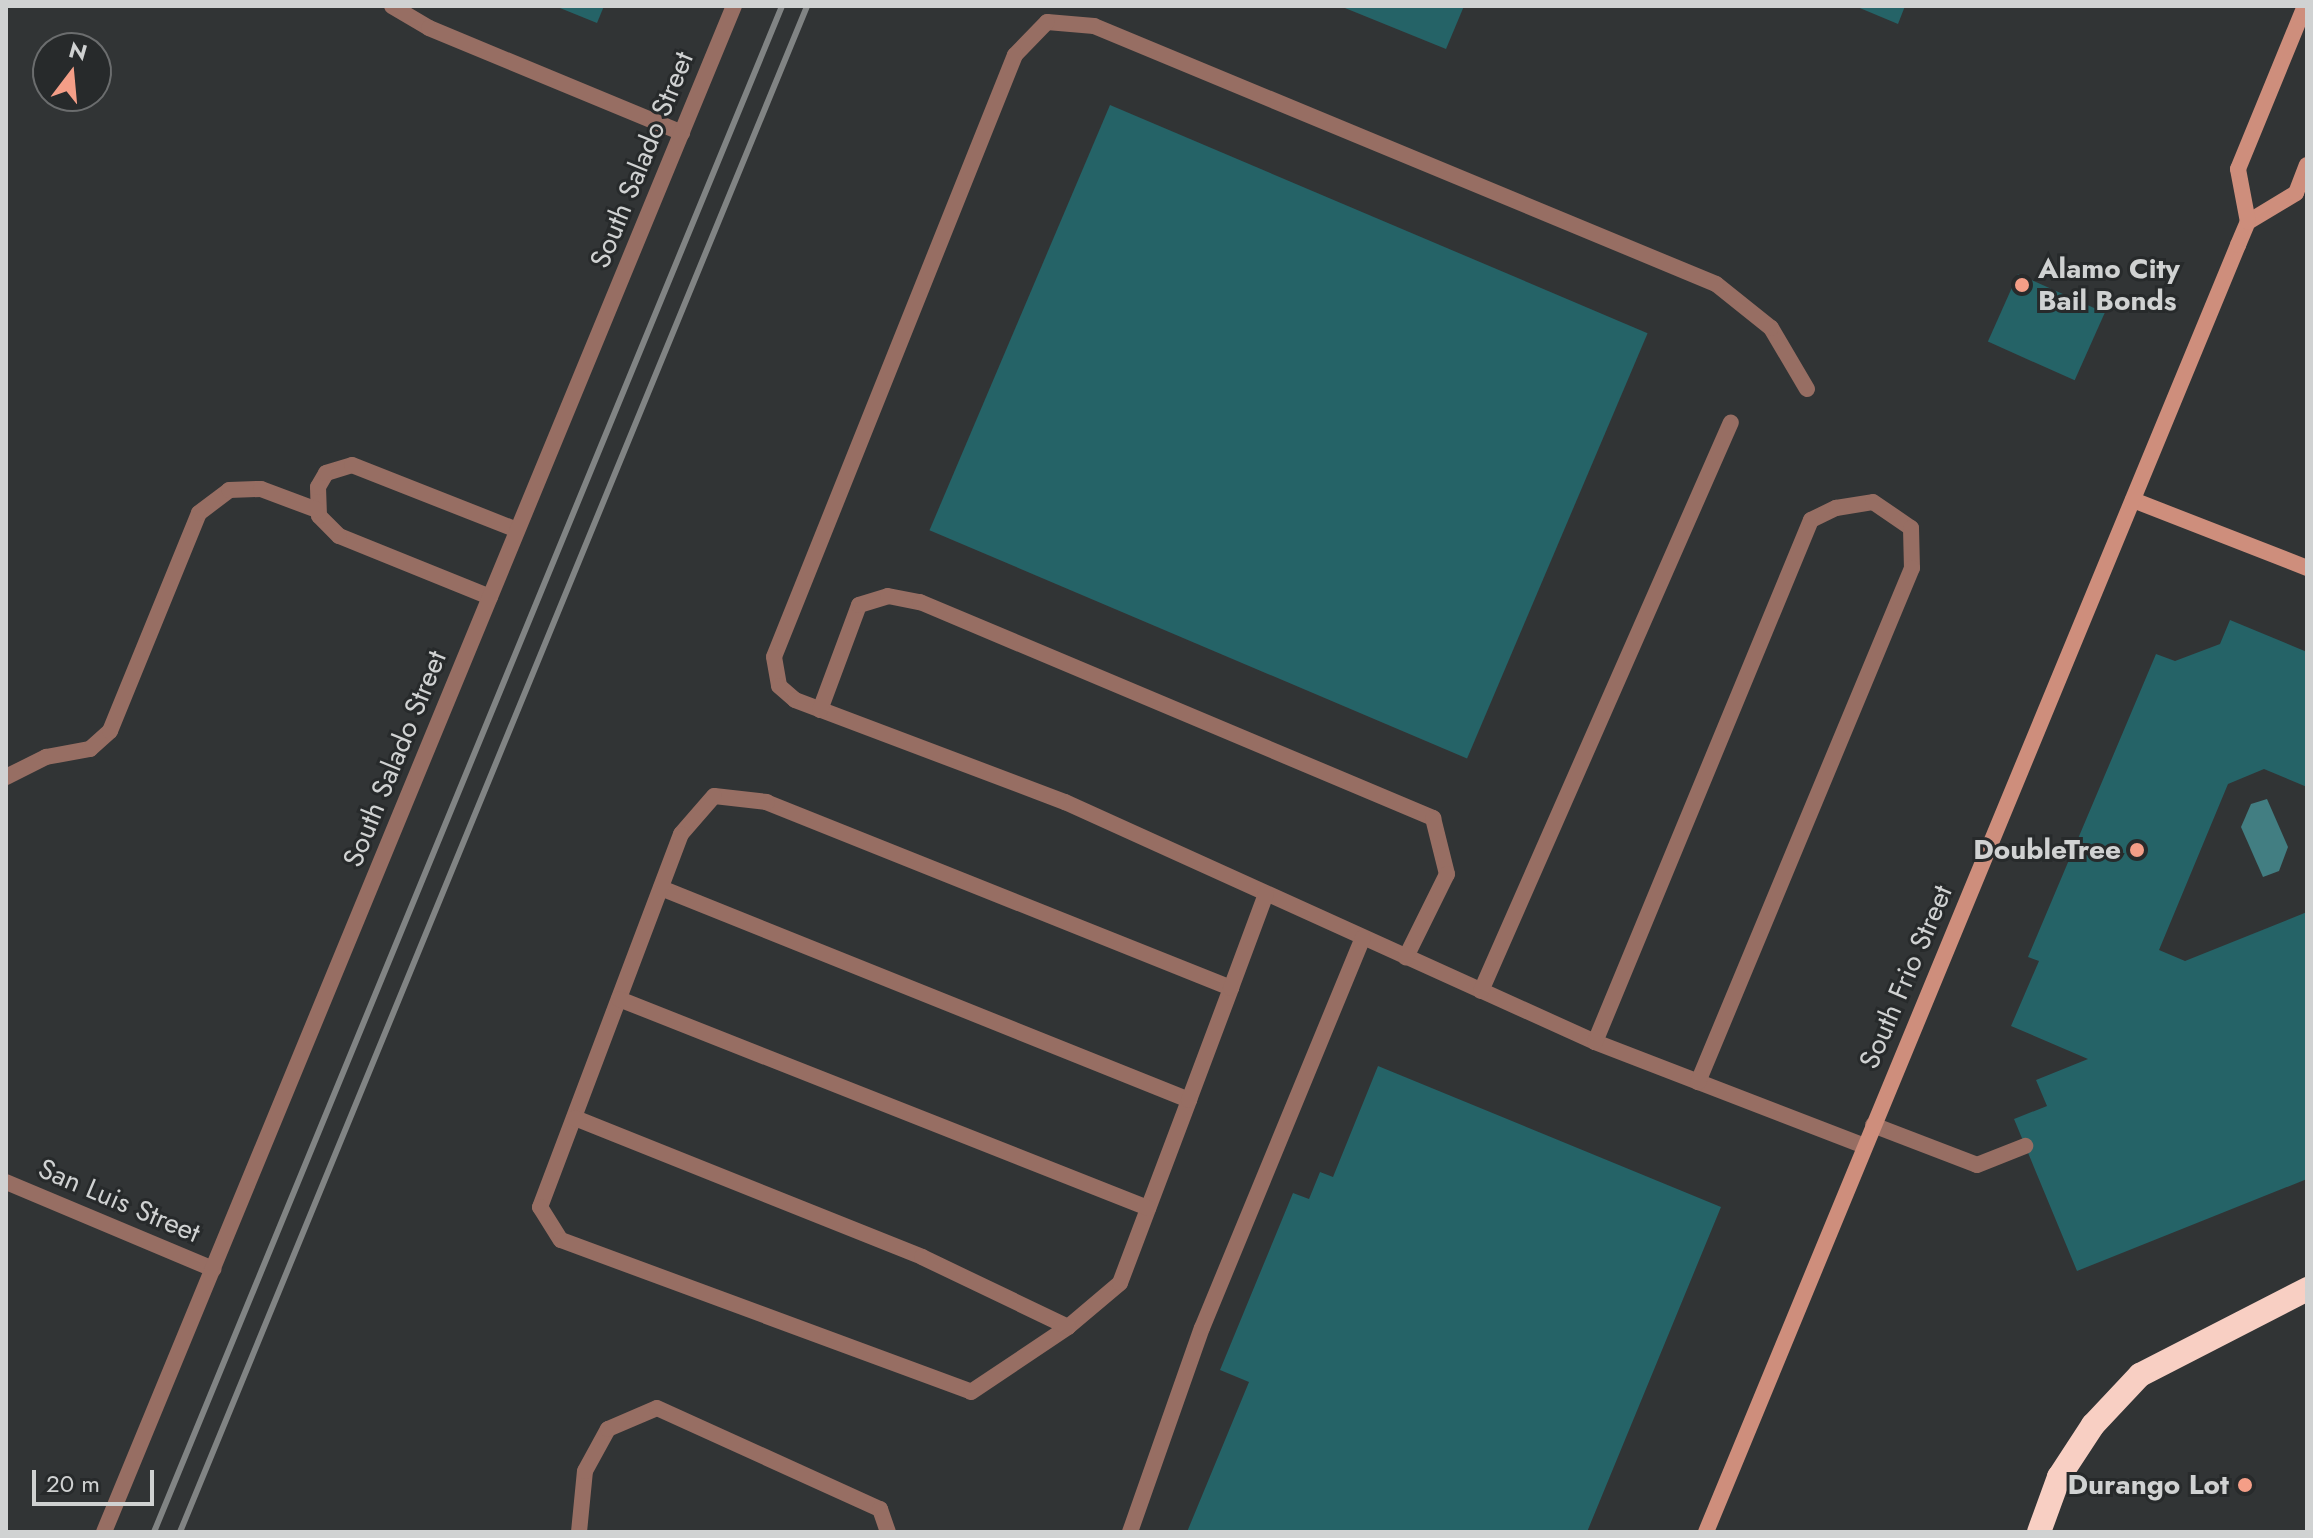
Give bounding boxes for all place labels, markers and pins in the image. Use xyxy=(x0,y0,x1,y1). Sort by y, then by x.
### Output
place label: Alamo City Bail Bonds xyxy=(2038,252,2180,318)
marker: Alamo City Bail Bonds xyxy=(2013,276,2031,294)
place label: DoubleTree xyxy=(1973,833,2121,867)
marker: DoubleTree xyxy=(2128,841,2146,859)
place label: Durango Lot xyxy=(2067,1468,2229,1502)
marker: Durango Lot xyxy=(2236,1476,2254,1494)

